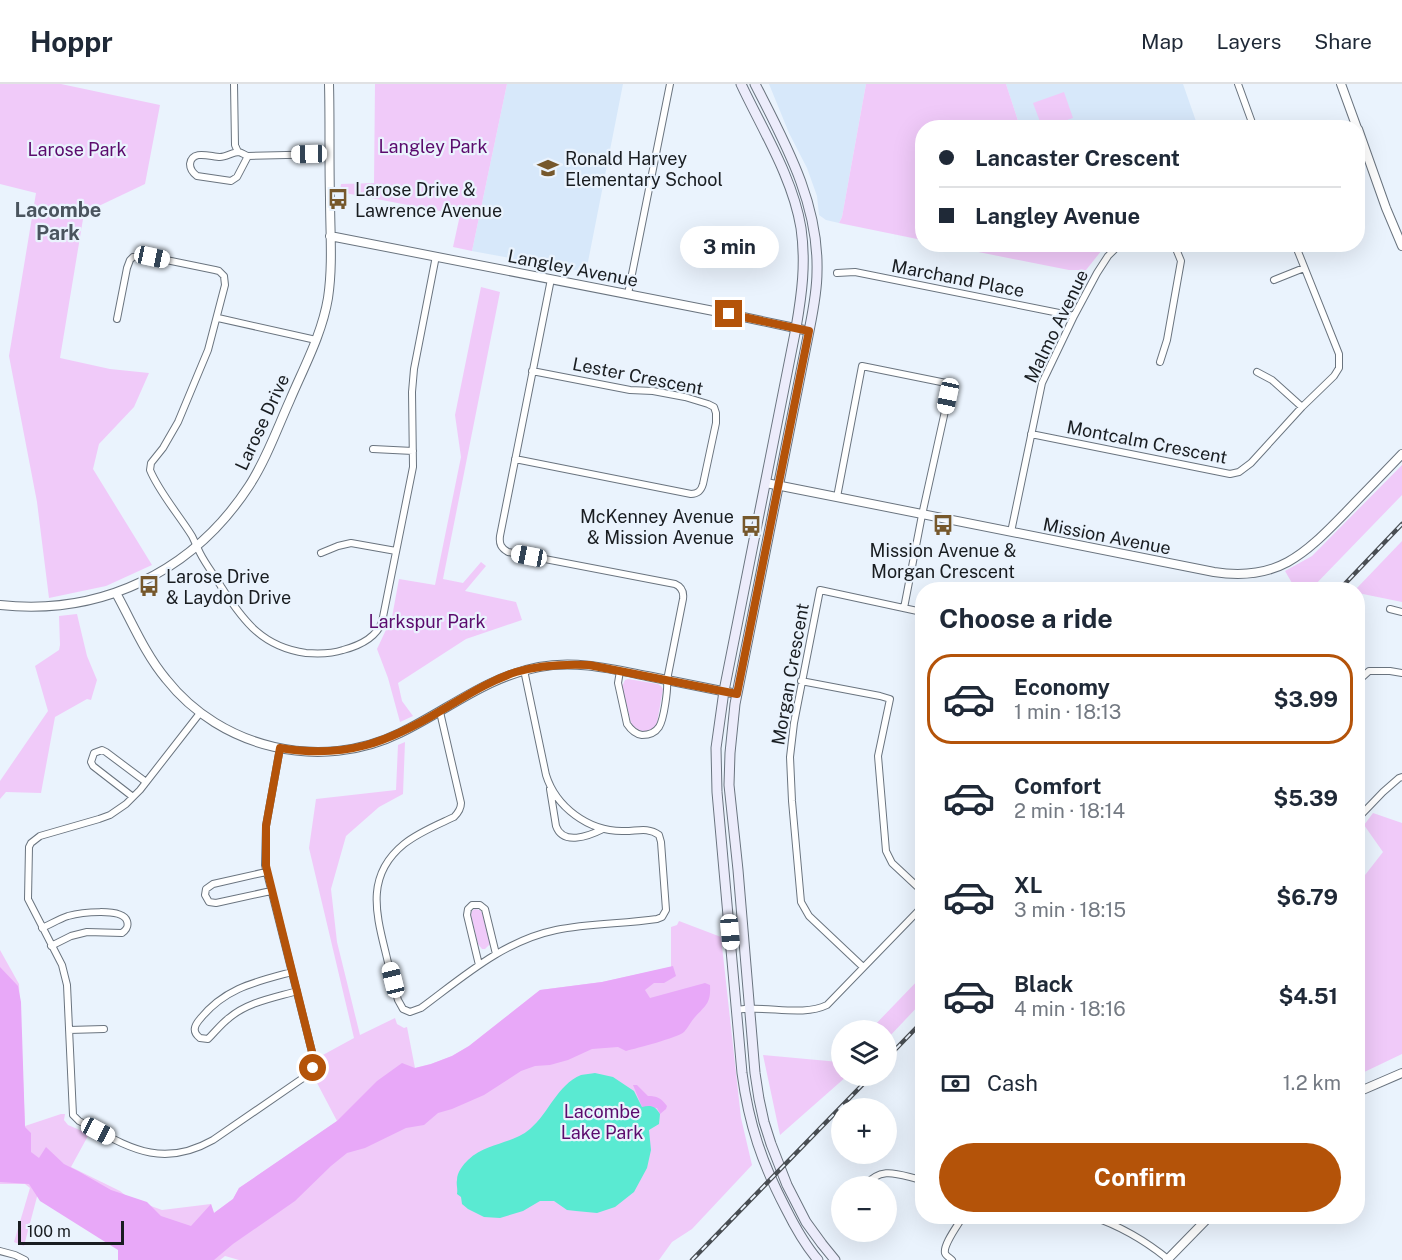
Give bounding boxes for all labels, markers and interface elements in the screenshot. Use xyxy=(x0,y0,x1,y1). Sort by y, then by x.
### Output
text: Hoppr xyxy=(30,25,113,58)
text: Map xyxy=(1141,29,1184,54)
text: Layers xyxy=(1217,29,1281,54)
text: Share xyxy=(1314,29,1372,54)
park label: Langley Park xyxy=(378,136,488,157)
park label: Larose Park xyxy=(27,139,127,160)
car xyxy=(291,145,327,163)
text: Lancaster Crescent xyxy=(975,145,1180,171)
place label: Ronald Harvey Elementary School xyxy=(565,148,723,190)
school or university icon: Ronald Harvey Elementary School xyxy=(536,156,560,180)
place label: Larose Drive & Lawrence Avenue xyxy=(355,179,502,221)
bus stop icon: Larose Drive & Lawrence Avenue xyxy=(326,187,350,211)
district label: Lacombe Park xyxy=(15,198,101,245)
text: Langley Avenue xyxy=(975,203,1140,229)
callout: 3 min xyxy=(680,227,778,269)
text: 3 min xyxy=(703,235,756,259)
car xyxy=(133,244,171,270)
street label: Langley Avenue xyxy=(506,245,640,291)
street label: Marchand Place xyxy=(890,255,1026,301)
street label: Malmo Avenue xyxy=(1020,266,1092,386)
route end xyxy=(715,300,742,327)
street label: Lester Crescent xyxy=(571,353,705,399)
street label: Larose Drive xyxy=(231,371,293,473)
car xyxy=(935,377,961,415)
street label: Montcalm Crescent xyxy=(1065,416,1229,468)
place label: McKenney Avenue & Mission Avenue xyxy=(580,506,734,548)
bus stop icon: Mission Avenue & Morgan Crescent xyxy=(931,513,955,537)
street label: Mission Avenue xyxy=(1041,513,1173,559)
bus stop icon: McKenney Avenue & Mission Avenue xyxy=(739,514,763,538)
place label: Mission Avenue & Morgan Crescent xyxy=(870,540,1016,582)
car xyxy=(510,544,548,568)
place label: Larose Drive & Laydon Drive xyxy=(166,566,291,608)
bus stop icon: Larose Drive & Laydon Drive xyxy=(137,574,161,598)
street label: Morgan Crescent xyxy=(767,601,813,747)
text: Choose a ride xyxy=(939,602,1113,634)
park label: Larkspur Park xyxy=(368,611,486,632)
icon: car xyxy=(942,672,996,726)
text: Economy xyxy=(1014,674,1110,700)
text: $3.99 xyxy=(1274,686,1338,712)
text: 1 min · 18:13 xyxy=(1014,700,1121,724)
icon: car xyxy=(942,771,996,825)
text: Comfort xyxy=(1014,773,1101,799)
text: $5.39 xyxy=(1273,785,1338,811)
text: 2 min · 18:14 xyxy=(1014,799,1125,823)
icon: car xyxy=(942,870,996,924)
text: XL xyxy=(1014,872,1042,898)
text: $6.79 xyxy=(1276,884,1338,910)
text: 3 min · 18:15 xyxy=(1014,898,1126,922)
car xyxy=(719,913,741,951)
car xyxy=(380,960,406,1000)
icon: car xyxy=(942,969,996,1023)
text: Black xyxy=(1014,971,1073,997)
text: $4.51 xyxy=(1278,983,1338,1009)
text: 4 min · 18:16 xyxy=(1014,997,1126,1021)
map controls xyxy=(831,1020,897,1242)
button: layers xyxy=(831,1020,897,1086)
route start xyxy=(299,1054,326,1081)
icon: cash xyxy=(939,1067,972,1100)
text: Cash xyxy=(987,1070,1038,1096)
text: 1.2 km xyxy=(1283,1071,1341,1095)
button: + xyxy=(831,1098,897,1164)
park label: Lacombe Lake Park xyxy=(561,1101,643,1143)
car xyxy=(78,1115,118,1147)
button: Confirm xyxy=(939,1143,1341,1212)
button: − xyxy=(831,1176,897,1242)
scale bar xyxy=(18,1218,124,1246)
text: 100 m xyxy=(27,1222,71,1241)

